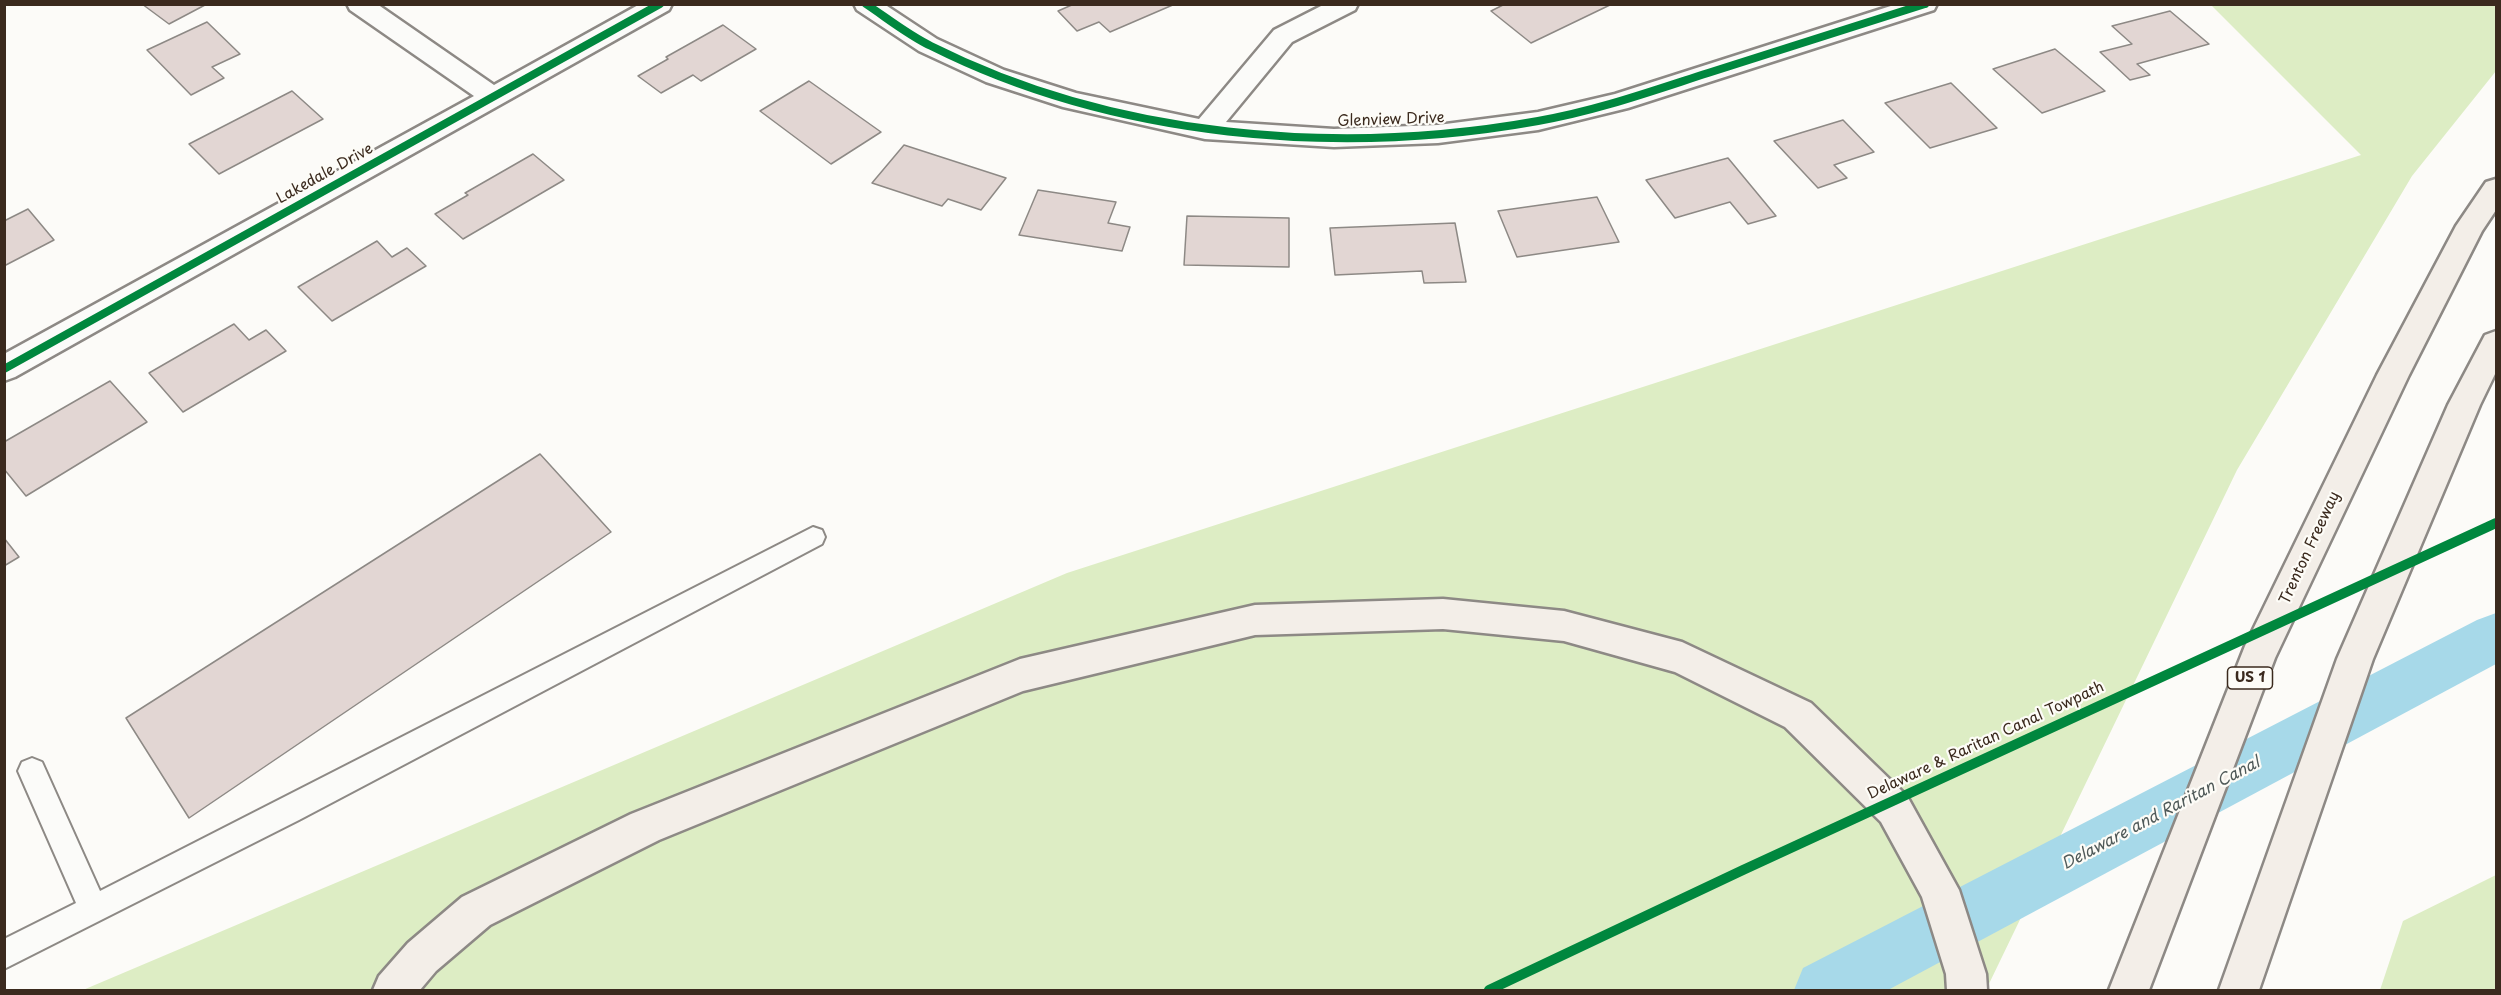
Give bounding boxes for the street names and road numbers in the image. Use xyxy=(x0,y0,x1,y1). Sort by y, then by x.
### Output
street label: Glenview Drive xyxy=(1337,109,1445,131)
street label: Lakedale Drive xyxy=(274,140,376,208)
street label: Trenton Freeway xyxy=(2276,489,2344,607)
road number: US 1 xyxy=(2228,667,2272,689)
street label: Delaware & Raritan Canal Towpath xyxy=(1865,678,2107,804)

